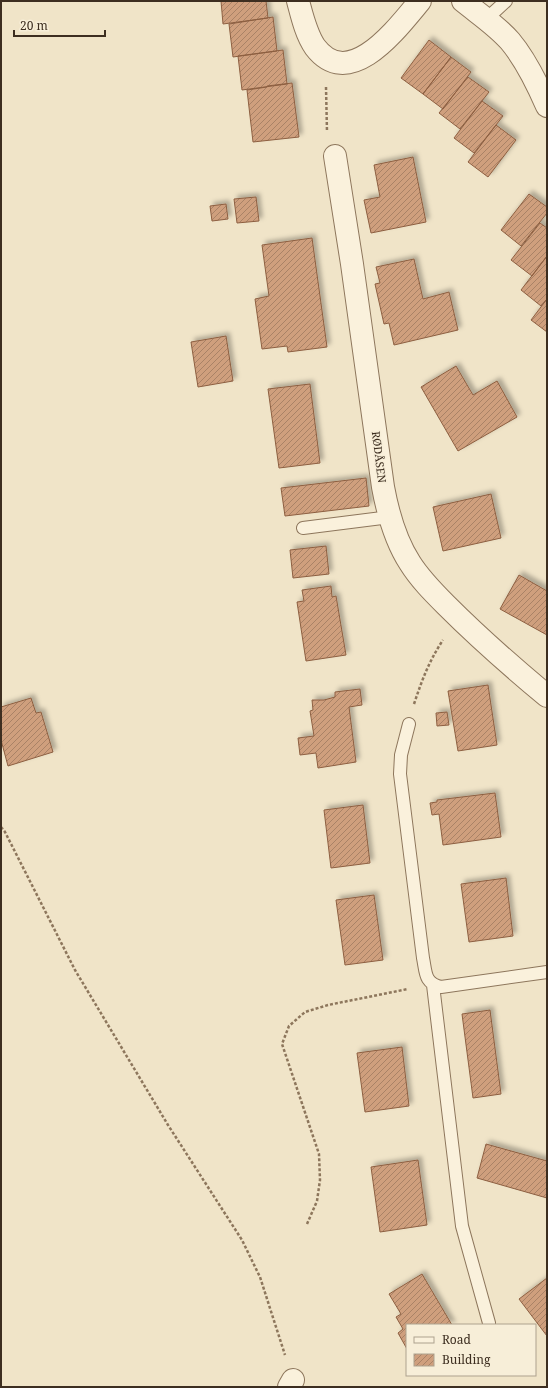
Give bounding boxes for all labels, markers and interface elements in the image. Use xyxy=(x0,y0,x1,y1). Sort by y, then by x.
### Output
scale bar xyxy=(14,12,105,38)
text: 20 m xyxy=(20,17,48,34)
street label: RØDÅSEN xyxy=(369,430,390,484)
legend xyxy=(406,1324,536,1376)
text: Road xyxy=(442,1331,472,1348)
text: Building xyxy=(442,1351,491,1368)

